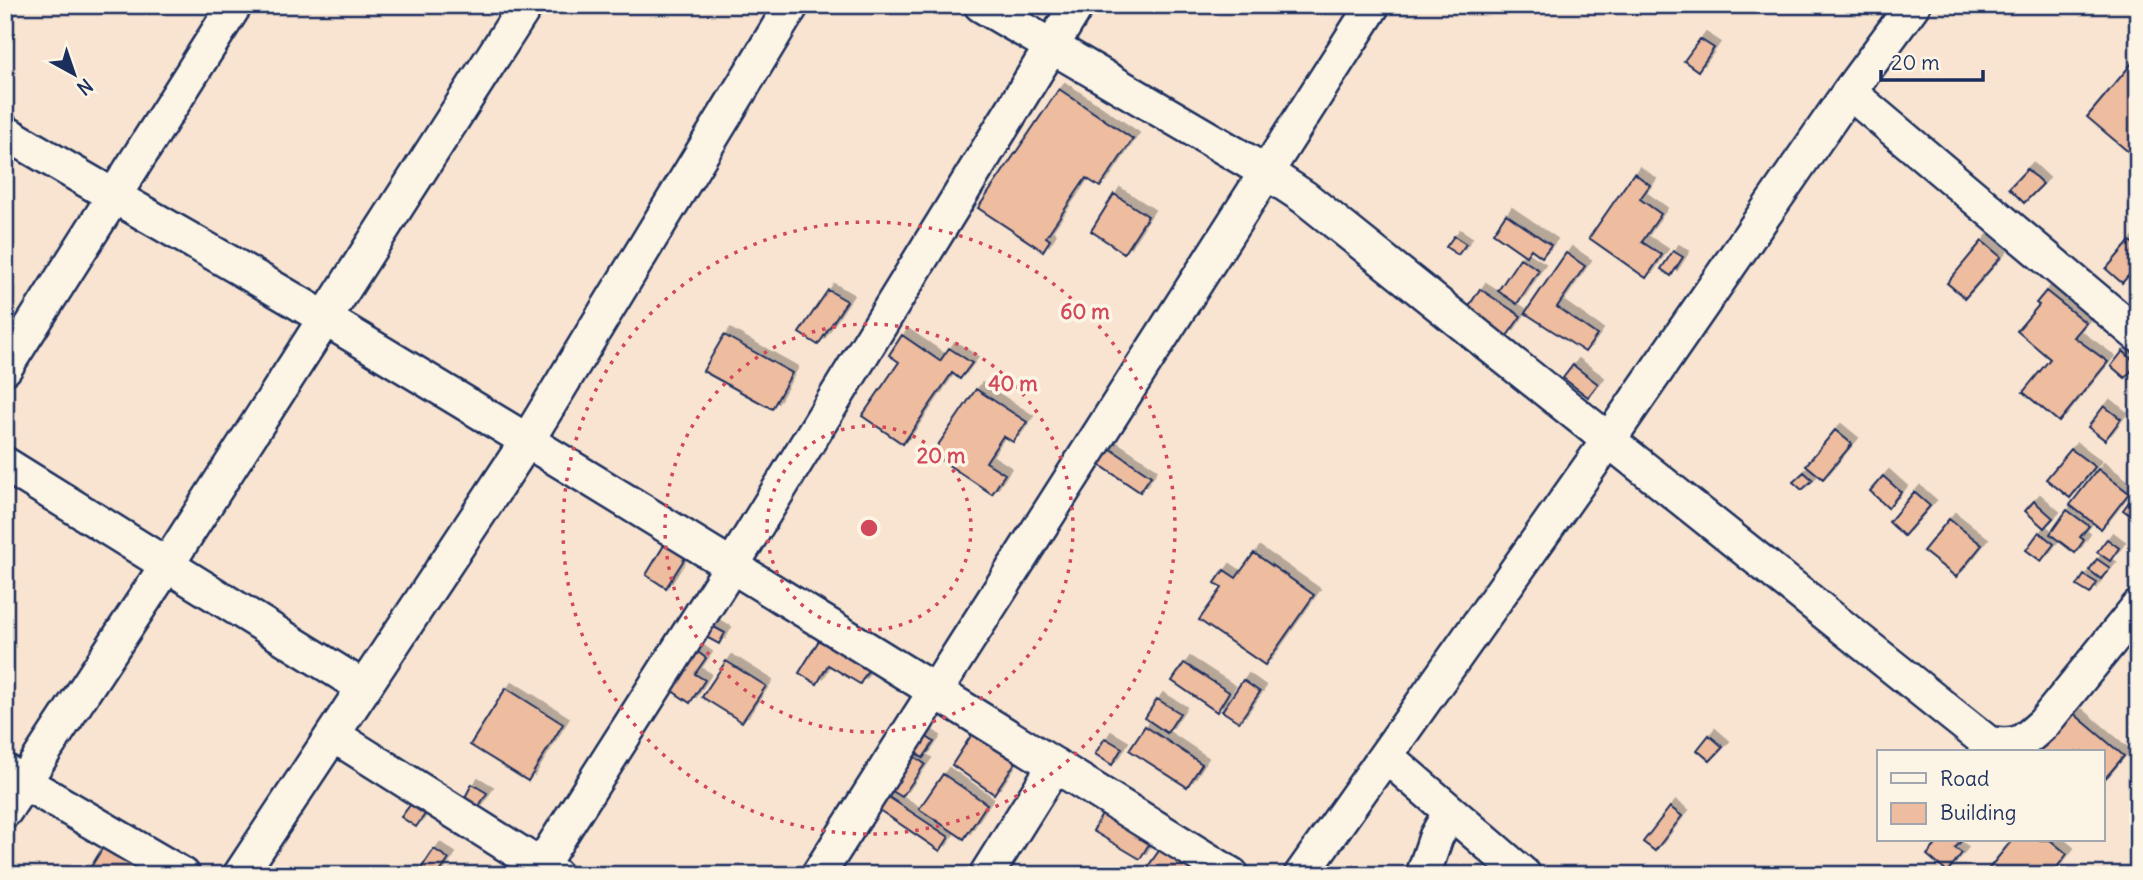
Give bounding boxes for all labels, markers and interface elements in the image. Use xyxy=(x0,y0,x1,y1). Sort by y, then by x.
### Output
north arrow xyxy=(38,38,108,108)
scale bar xyxy=(1881,38,1982,82)
text: 20 m xyxy=(1891,49,1940,76)
text: N xyxy=(72,74,98,100)
text: 60 m xyxy=(1060,298,1110,325)
text: 40 m xyxy=(988,370,1038,397)
text: 20 m xyxy=(917,442,966,469)
centre of rings xyxy=(857,516,881,540)
legend xyxy=(1877,750,2104,842)
text: Road xyxy=(1940,765,1989,792)
text: Building xyxy=(1940,799,2016,826)

